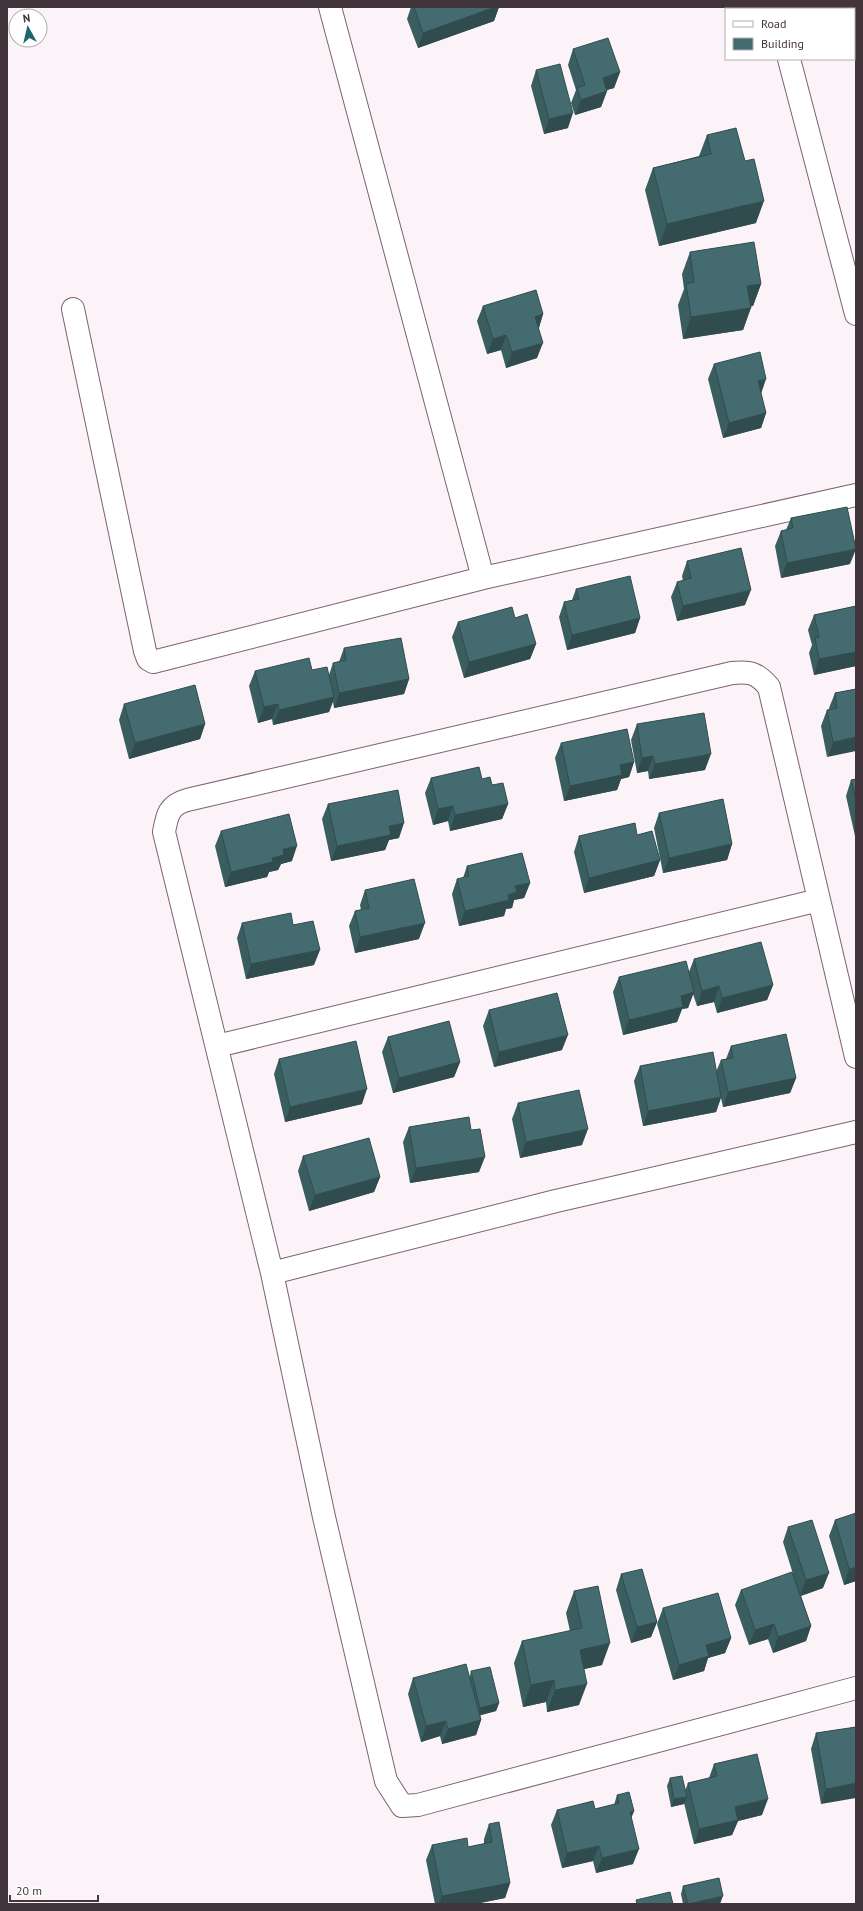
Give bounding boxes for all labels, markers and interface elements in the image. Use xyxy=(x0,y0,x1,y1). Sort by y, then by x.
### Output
north arrow xyxy=(8,8,48,48)
legend xyxy=(725,8,855,60)
text: N xyxy=(22,11,31,26)
text: Road xyxy=(761,16,786,31)
text: Building xyxy=(761,36,804,51)
scale bar xyxy=(10,1877,98,1903)
text: 20 m xyxy=(16,1883,42,1898)

